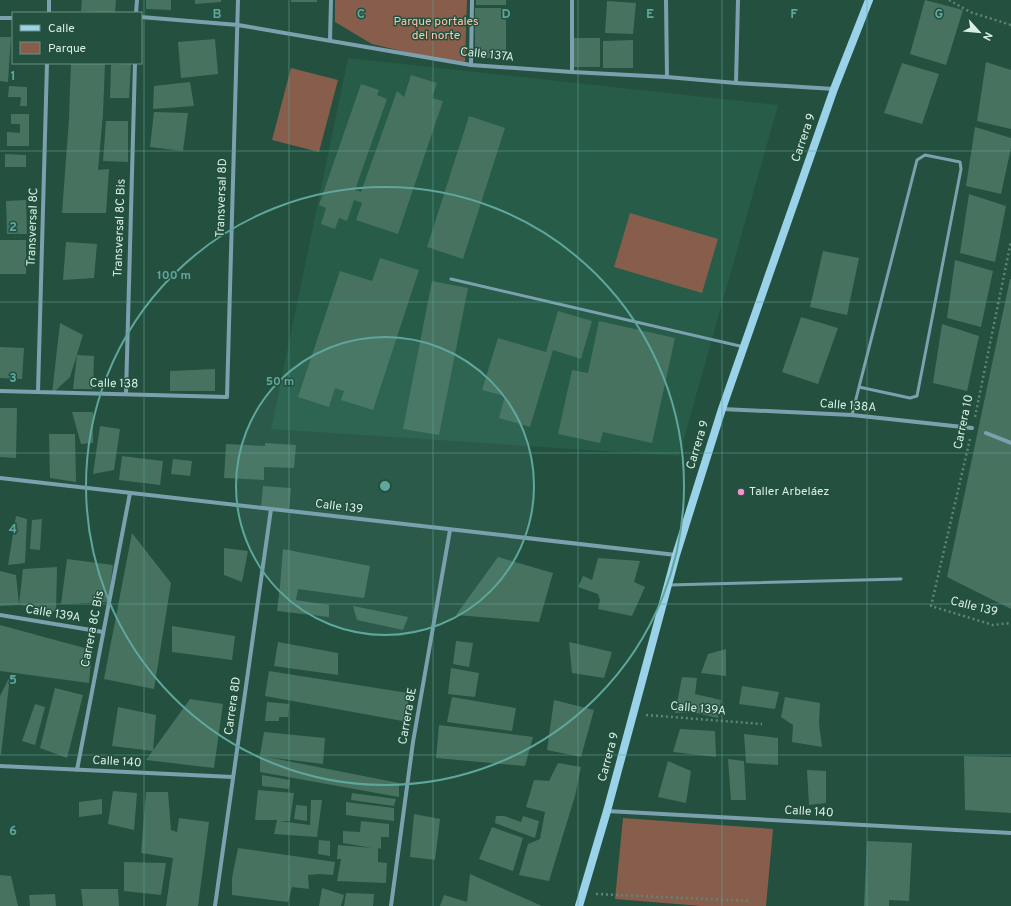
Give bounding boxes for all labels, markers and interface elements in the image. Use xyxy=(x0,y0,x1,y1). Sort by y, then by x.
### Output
text: B xyxy=(213,7,222,23)
text: C xyxy=(357,7,365,23)
text: D xyxy=(501,7,511,23)
text: E xyxy=(646,7,654,23)
text: F xyxy=(790,7,798,23)
text: G xyxy=(935,7,944,23)
legend xyxy=(12,12,142,64)
north arrow xyxy=(959,12,999,52)
park label: Parque portales del norte xyxy=(393,14,479,44)
text: Calle xyxy=(48,21,75,37)
text: N xyxy=(979,29,995,43)
text: Parque xyxy=(48,41,86,57)
street label: Calle 137A xyxy=(459,44,515,66)
text: 1 xyxy=(10,69,16,85)
street label: Carrera 9 xyxy=(788,112,820,164)
street label: Transversal 8D xyxy=(213,158,231,238)
street label: Transversal 8C Bis xyxy=(110,179,130,277)
street label: Transversal 8C xyxy=(24,187,42,267)
text: 2 xyxy=(9,220,17,236)
text: 100 m xyxy=(157,268,191,284)
text: 3 xyxy=(9,371,17,387)
text: 50 m xyxy=(266,374,294,390)
street label: Calle 138 xyxy=(90,376,138,392)
street label: Carrera 10 xyxy=(950,393,978,451)
street label: Calle 138A xyxy=(819,396,877,416)
street label: Carrera 9 xyxy=(683,419,713,471)
centre of rings xyxy=(378,479,392,493)
place label: Taller Arbeláez xyxy=(749,484,829,500)
marker: Taller Arbeláez xyxy=(736,487,746,497)
street label: Calle 139 xyxy=(314,496,364,518)
text: 4 xyxy=(9,522,17,538)
street label: Carrera 8C Bis xyxy=(78,589,108,669)
street label: Calle 139 xyxy=(949,593,999,621)
street label: Calle 139A xyxy=(24,602,82,626)
text: 5 xyxy=(9,673,17,689)
street label: Carrera 8D xyxy=(221,676,245,736)
street label: Carrera 8E xyxy=(395,686,421,746)
street label: Calle 139A xyxy=(669,699,727,719)
street label: Carrera 9 xyxy=(595,731,623,783)
street label: Calle 140 xyxy=(92,753,142,771)
street label: Calle 140 xyxy=(784,803,834,821)
text: 6 xyxy=(9,824,17,840)

